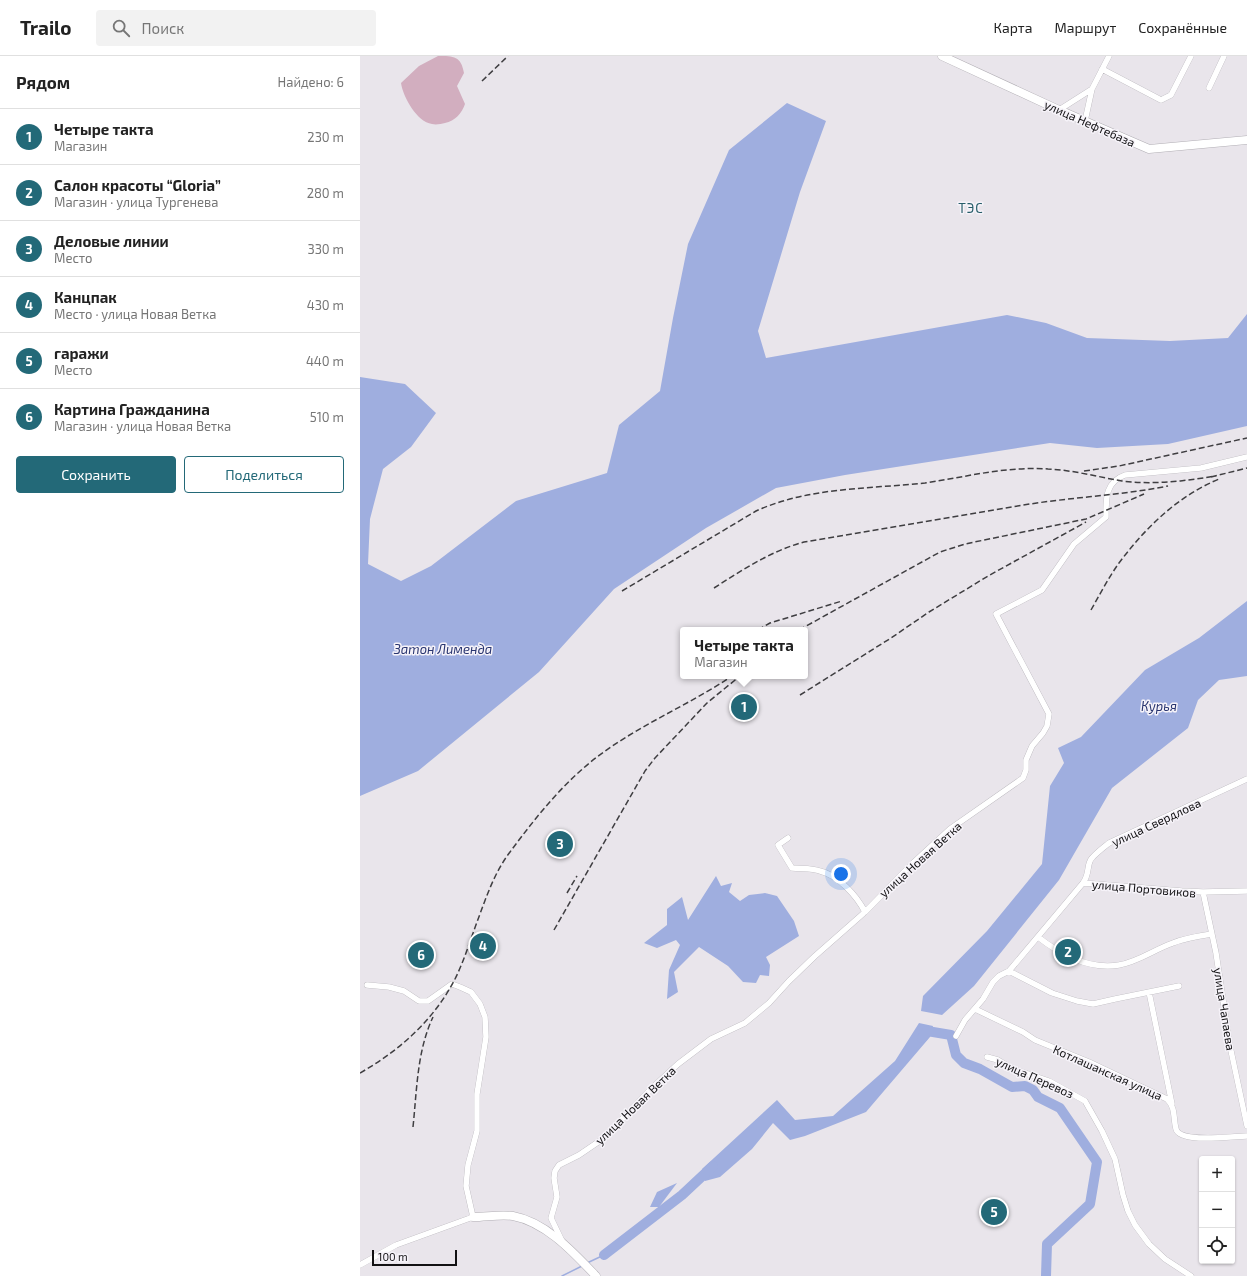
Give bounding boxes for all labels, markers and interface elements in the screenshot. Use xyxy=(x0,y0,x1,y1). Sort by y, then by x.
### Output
search box xyxy=(96,10,376,46)
text: Trailo xyxy=(20,16,72,39)
icon: search xyxy=(110,17,132,39)
text: Поиск xyxy=(142,19,184,37)
text: Карта xyxy=(994,19,1032,36)
text: Маршрут xyxy=(1054,19,1116,36)
text: Сохранённые xyxy=(1138,19,1227,36)
text: Рядом xyxy=(16,72,70,92)
text: Найдено: 6 xyxy=(278,74,344,90)
street label: улица Нефтебаза xyxy=(1042,97,1137,150)
text: Четыре такта xyxy=(54,120,154,138)
text: 1 xyxy=(26,129,32,145)
text: 230 m xyxy=(307,129,344,145)
text: Магазин xyxy=(54,138,107,154)
text: Салон красоты “Gloria” xyxy=(54,176,221,194)
text: 2 xyxy=(25,185,33,201)
text: 280 m xyxy=(307,185,344,201)
text: Магазин · улица Тургенева xyxy=(54,194,219,210)
district label: ТЭС xyxy=(958,200,984,216)
text: Деловые линии xyxy=(54,232,169,250)
text: 3 xyxy=(25,241,33,257)
text: 330 m xyxy=(307,241,344,257)
text: Место xyxy=(54,250,93,266)
text: Канцпак xyxy=(54,288,117,306)
text: 4 xyxy=(25,297,33,313)
text: 430 m xyxy=(307,297,344,313)
text: Место · улица Новая Ветка xyxy=(54,306,216,322)
text: гаражи xyxy=(54,344,109,362)
text: 5 xyxy=(25,353,33,369)
text: 440 m xyxy=(306,353,344,369)
text: Место xyxy=(54,362,93,378)
text: Картина Гражданина xyxy=(54,400,210,418)
text: 6 xyxy=(25,409,33,425)
text: 510 m xyxy=(310,409,344,425)
text: Магазин · улица Новая Ветка xyxy=(54,418,231,434)
button: Сохранить xyxy=(16,456,176,493)
button: Поделиться xyxy=(184,456,344,493)
popup xyxy=(680,627,808,679)
text: Четыре такта xyxy=(694,636,794,654)
water label: Затон Лименда xyxy=(393,641,492,657)
text: Магазин xyxy=(694,654,748,670)
pin: 1 xyxy=(731,692,757,722)
water label: Курья xyxy=(1141,698,1177,714)
street label: улица Свердлова xyxy=(1109,795,1203,850)
street label: улица Новая Ветка xyxy=(876,818,965,900)
pin: 3 xyxy=(547,829,573,859)
your location xyxy=(831,864,851,884)
street label: улица Портовиков xyxy=(1091,876,1197,901)
pin: 4 xyxy=(470,931,496,961)
pin: 2 xyxy=(1055,937,1081,967)
pin: 6 xyxy=(408,940,434,970)
street label: улица Чапаева xyxy=(1211,967,1238,1052)
street label: Котлашанская улица xyxy=(1051,1042,1165,1103)
street label: улица Перевоз xyxy=(994,1054,1076,1101)
street label: улица Новая Ветка xyxy=(592,1063,679,1148)
map controls xyxy=(1199,1156,1235,1264)
button: + xyxy=(1199,1156,1235,1192)
button: − xyxy=(1199,1192,1235,1228)
pin: 5 xyxy=(981,1197,1007,1227)
button: locate xyxy=(1199,1228,1235,1264)
scale bar xyxy=(372,1248,457,1267)
text: 100 m xyxy=(378,1250,408,1263)

